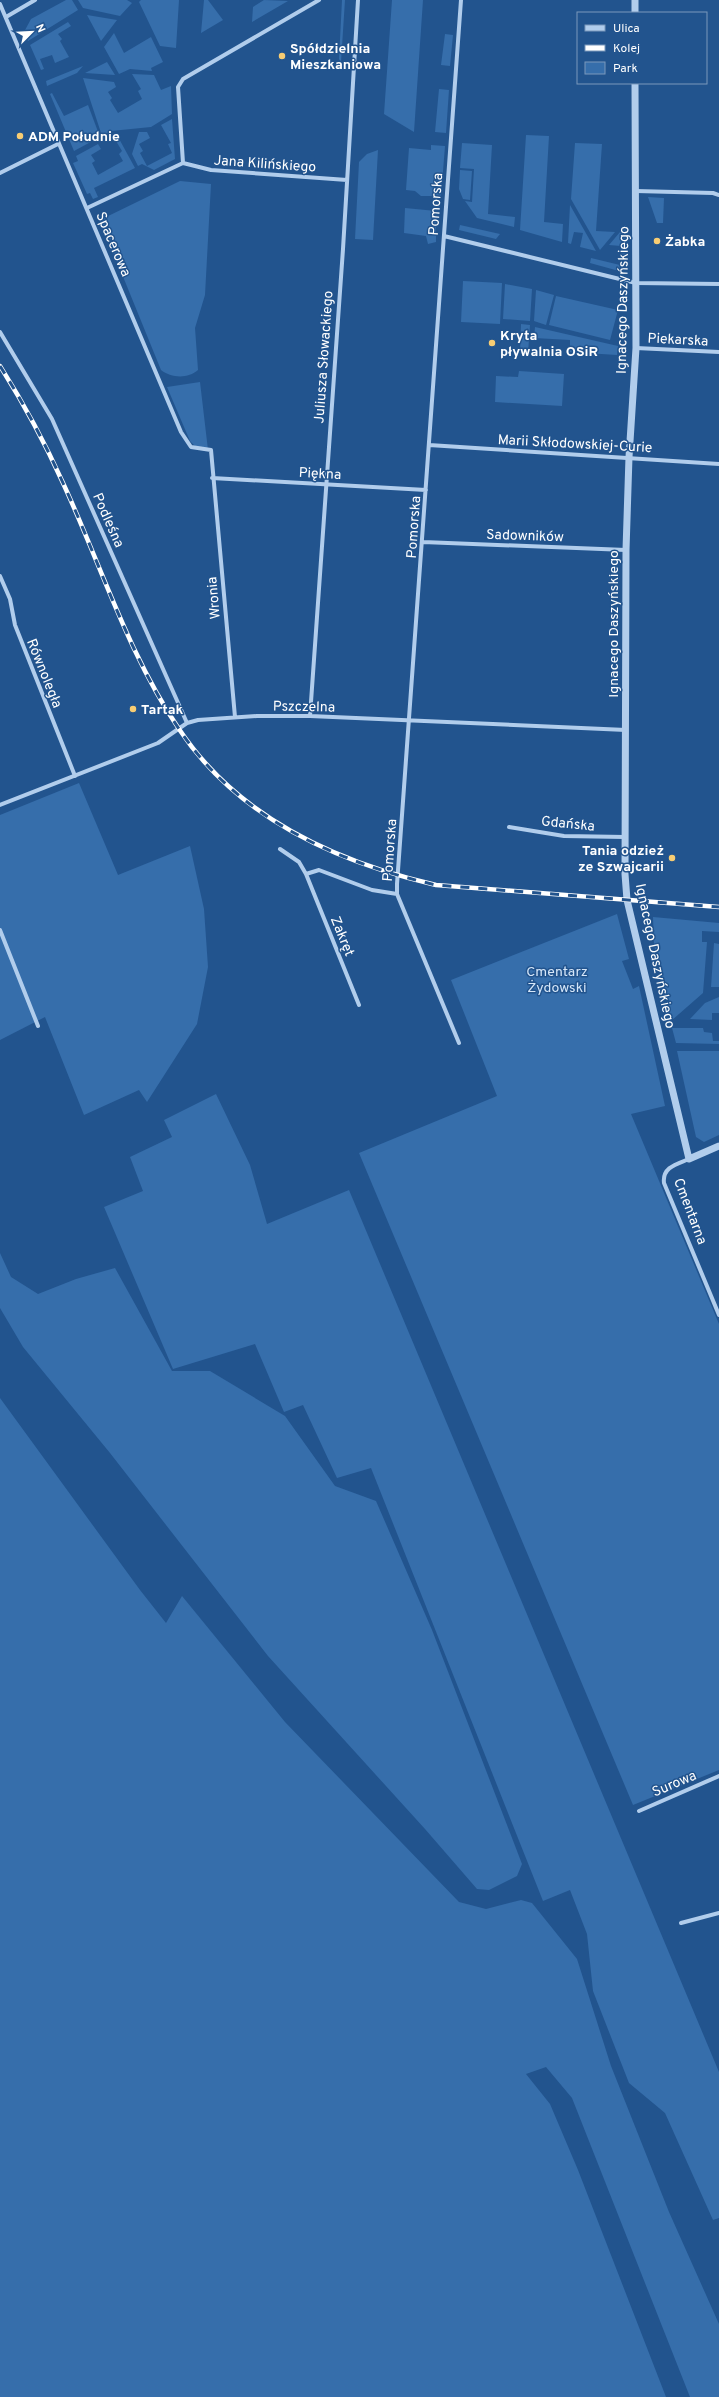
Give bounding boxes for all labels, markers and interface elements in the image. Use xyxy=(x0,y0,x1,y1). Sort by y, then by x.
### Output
north arrow xyxy=(12,12,52,52)
legend xyxy=(577,12,707,84)
text: Ulica xyxy=(613,21,640,37)
text: N xyxy=(32,22,48,35)
place label: Spółdzielnia Mieszkaniowa xyxy=(290,41,381,74)
text: Kolej xyxy=(613,41,640,57)
marker: Spółdzielnia Mieszkaniowa xyxy=(277,51,287,61)
text: Park xyxy=(613,61,638,77)
place label: ADM Południe xyxy=(28,129,120,146)
marker: ADM Południe xyxy=(15,131,25,141)
street label: Jana Kilińskiego xyxy=(213,152,317,177)
street label: Pomorska xyxy=(426,172,447,236)
street label: Spacerowa xyxy=(91,210,134,280)
street label: Ignacego Daszyńskiego xyxy=(614,226,633,374)
place label: Żabka xyxy=(665,234,705,251)
marker: Żabka xyxy=(652,236,662,246)
street label: Juliusza Słowackiego xyxy=(311,290,338,424)
place label: Kryta pływalnia OSiR xyxy=(500,328,598,361)
street label: Piekarska xyxy=(647,330,709,351)
marker: Kryta pływalnia OSiR xyxy=(487,338,497,348)
street label: Marii Skłodowskiej-Curie xyxy=(497,432,653,457)
street label: Piękna xyxy=(298,465,342,484)
street label: Podleśna xyxy=(88,491,127,550)
street label: Pomorska xyxy=(404,495,425,559)
street label: Sadowników xyxy=(486,527,564,546)
street label: Ignacego Daszyńskiego xyxy=(606,550,623,698)
street label: Wronia xyxy=(204,576,225,620)
street label: Równoległa xyxy=(22,636,65,711)
street label: Pszczelna xyxy=(273,698,335,717)
place label: Tartak xyxy=(141,702,184,719)
marker: Tartak xyxy=(128,704,138,714)
street label: Gdańska xyxy=(540,813,596,836)
street label: Pomorska xyxy=(380,818,401,882)
place label: Tania odzież ze Szwajcarii xyxy=(578,843,664,876)
marker: Tania odzież ze Szwajcarii xyxy=(667,853,677,863)
street label: Ignacego Daszyńskiego xyxy=(631,882,678,1030)
street label: Zakręt xyxy=(326,914,357,959)
park label: Cmentarz Żydowski xyxy=(526,964,588,997)
street label: Cmentarna xyxy=(669,1176,710,1247)
street label: Surowa xyxy=(650,1767,699,1801)

